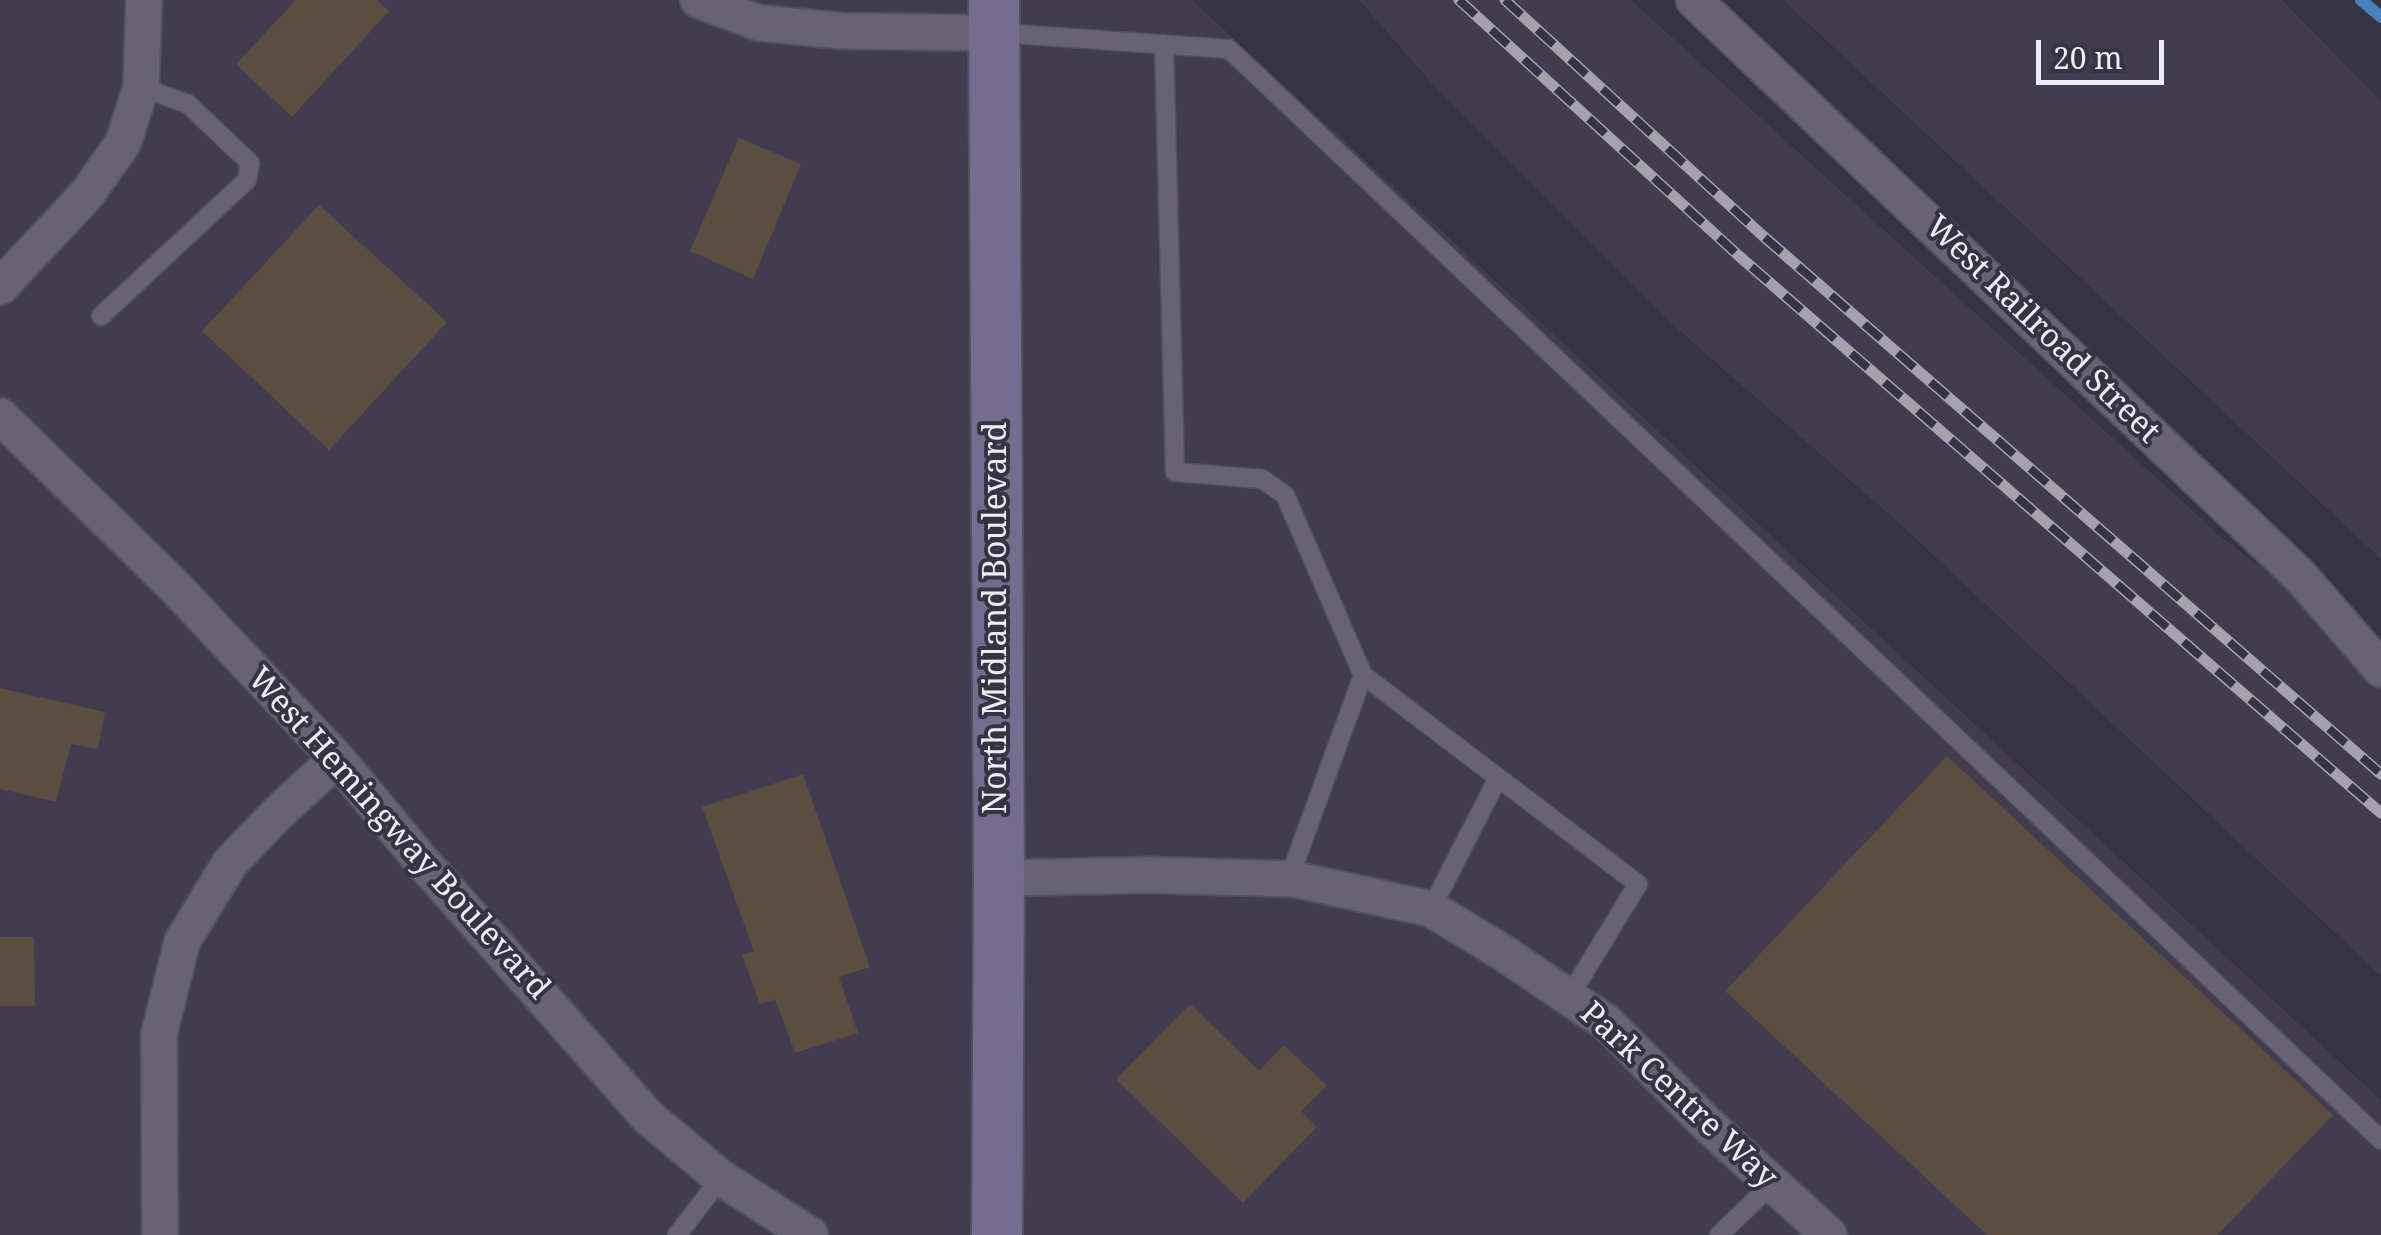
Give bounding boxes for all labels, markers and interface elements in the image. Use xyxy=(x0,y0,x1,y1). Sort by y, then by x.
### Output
scale bar xyxy=(2041,20,2168,82)
text: 20 m xyxy=(2053,37,2123,78)
street label: West Railroad Street xyxy=(1917,208,2167,452)
street label: North Midland Boulevard xyxy=(978,422,1016,814)
street label: West Hemingway Boulevard xyxy=(239,660,557,1008)
street label: Park Centre Way xyxy=(1572,995,1784,1197)

